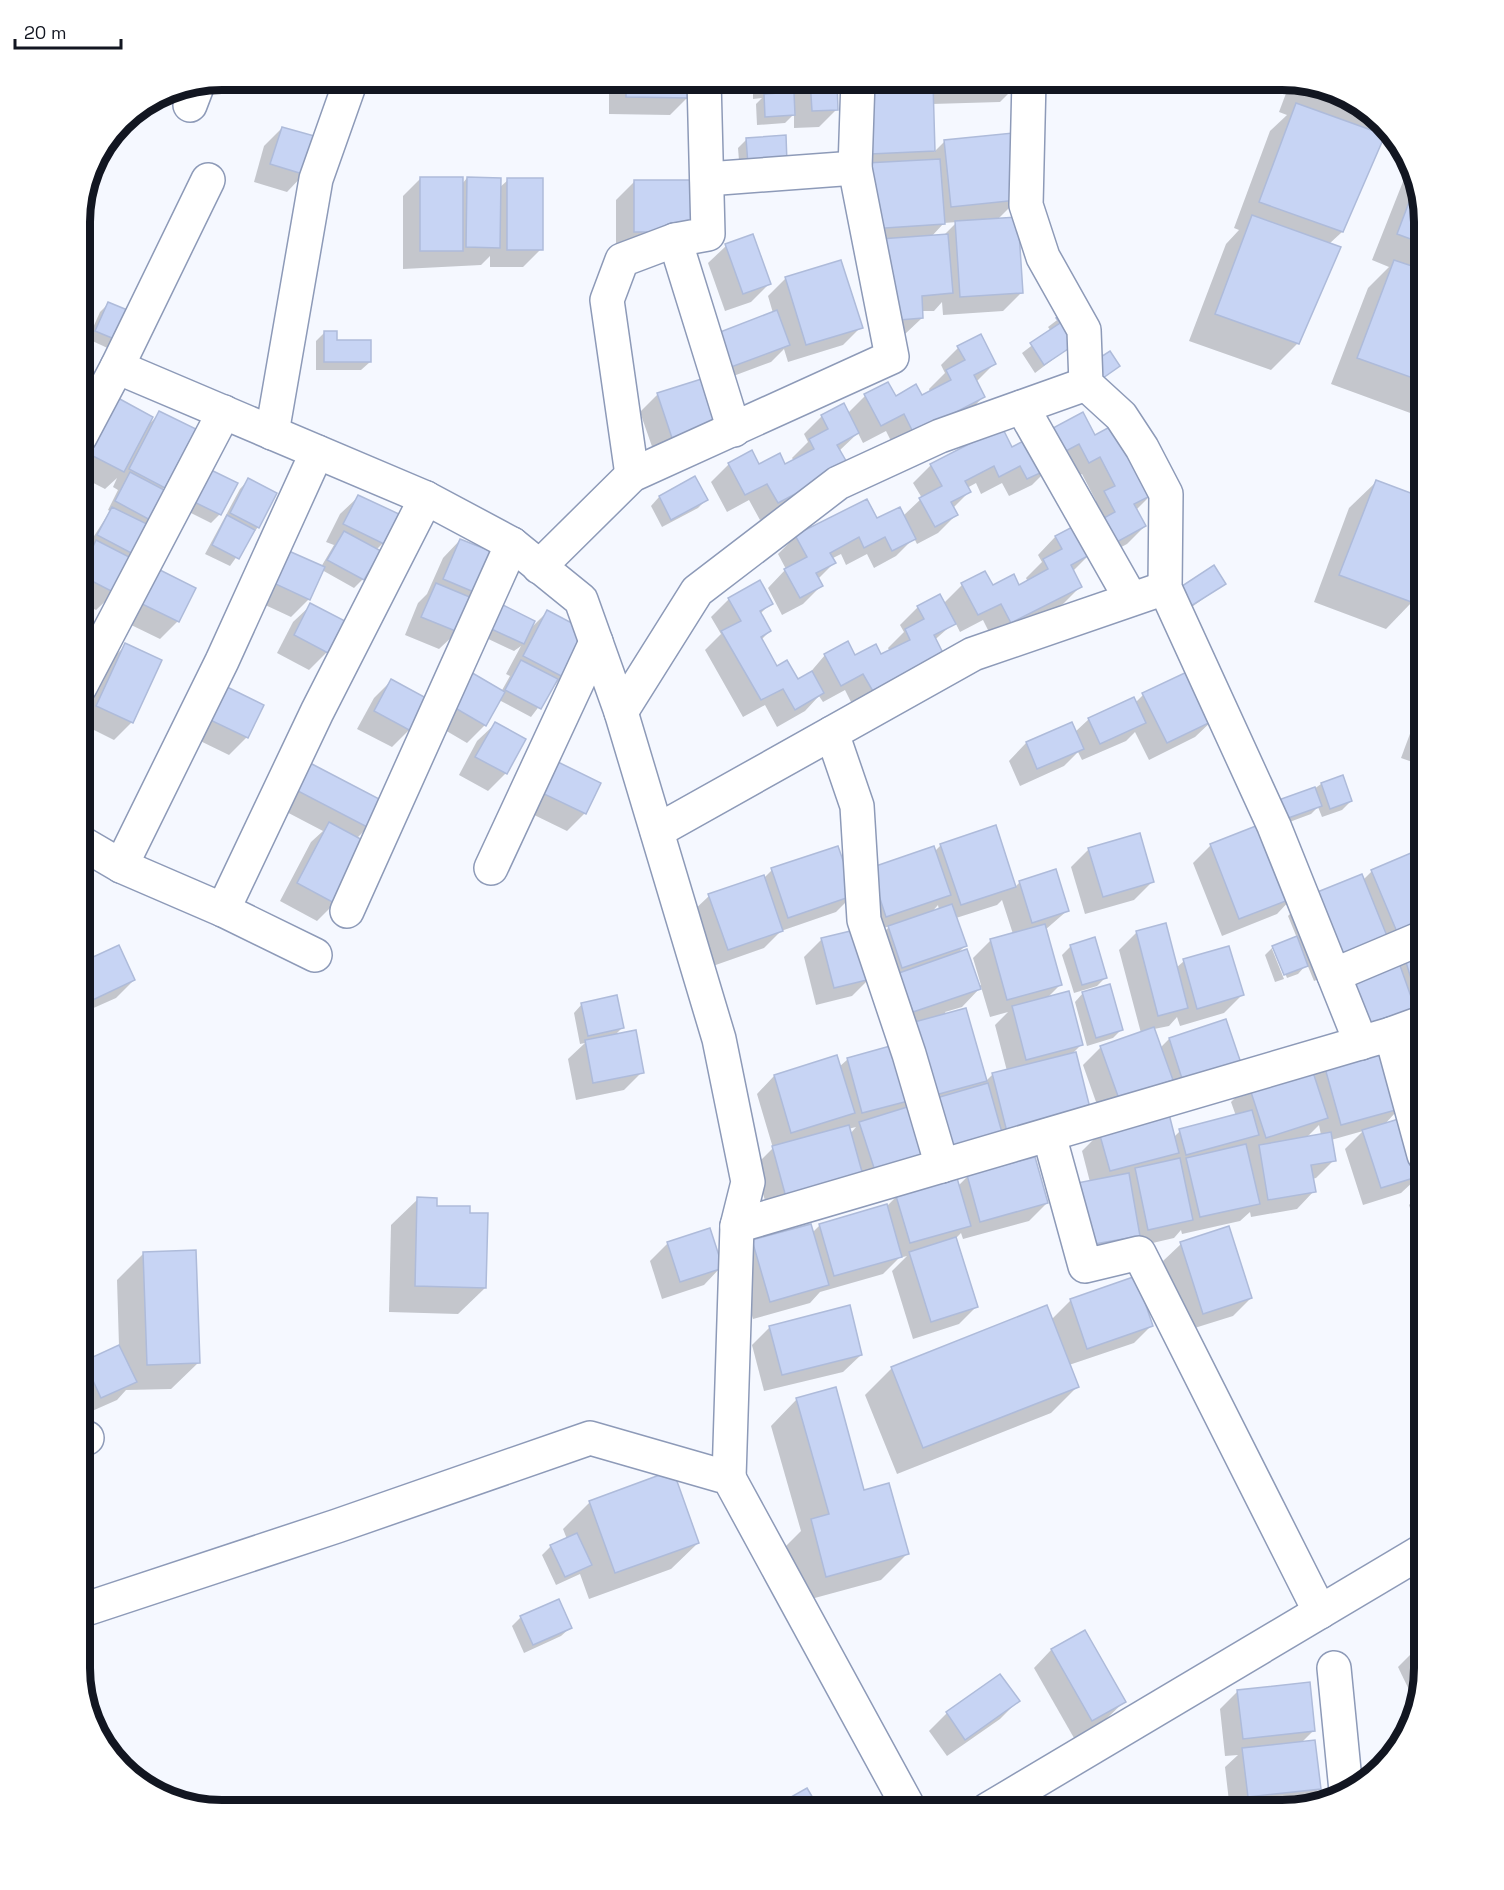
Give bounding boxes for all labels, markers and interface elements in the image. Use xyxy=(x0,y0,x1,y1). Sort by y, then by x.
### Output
scale bar xyxy=(15,12,122,50)
text: 20 m xyxy=(24,21,67,44)

